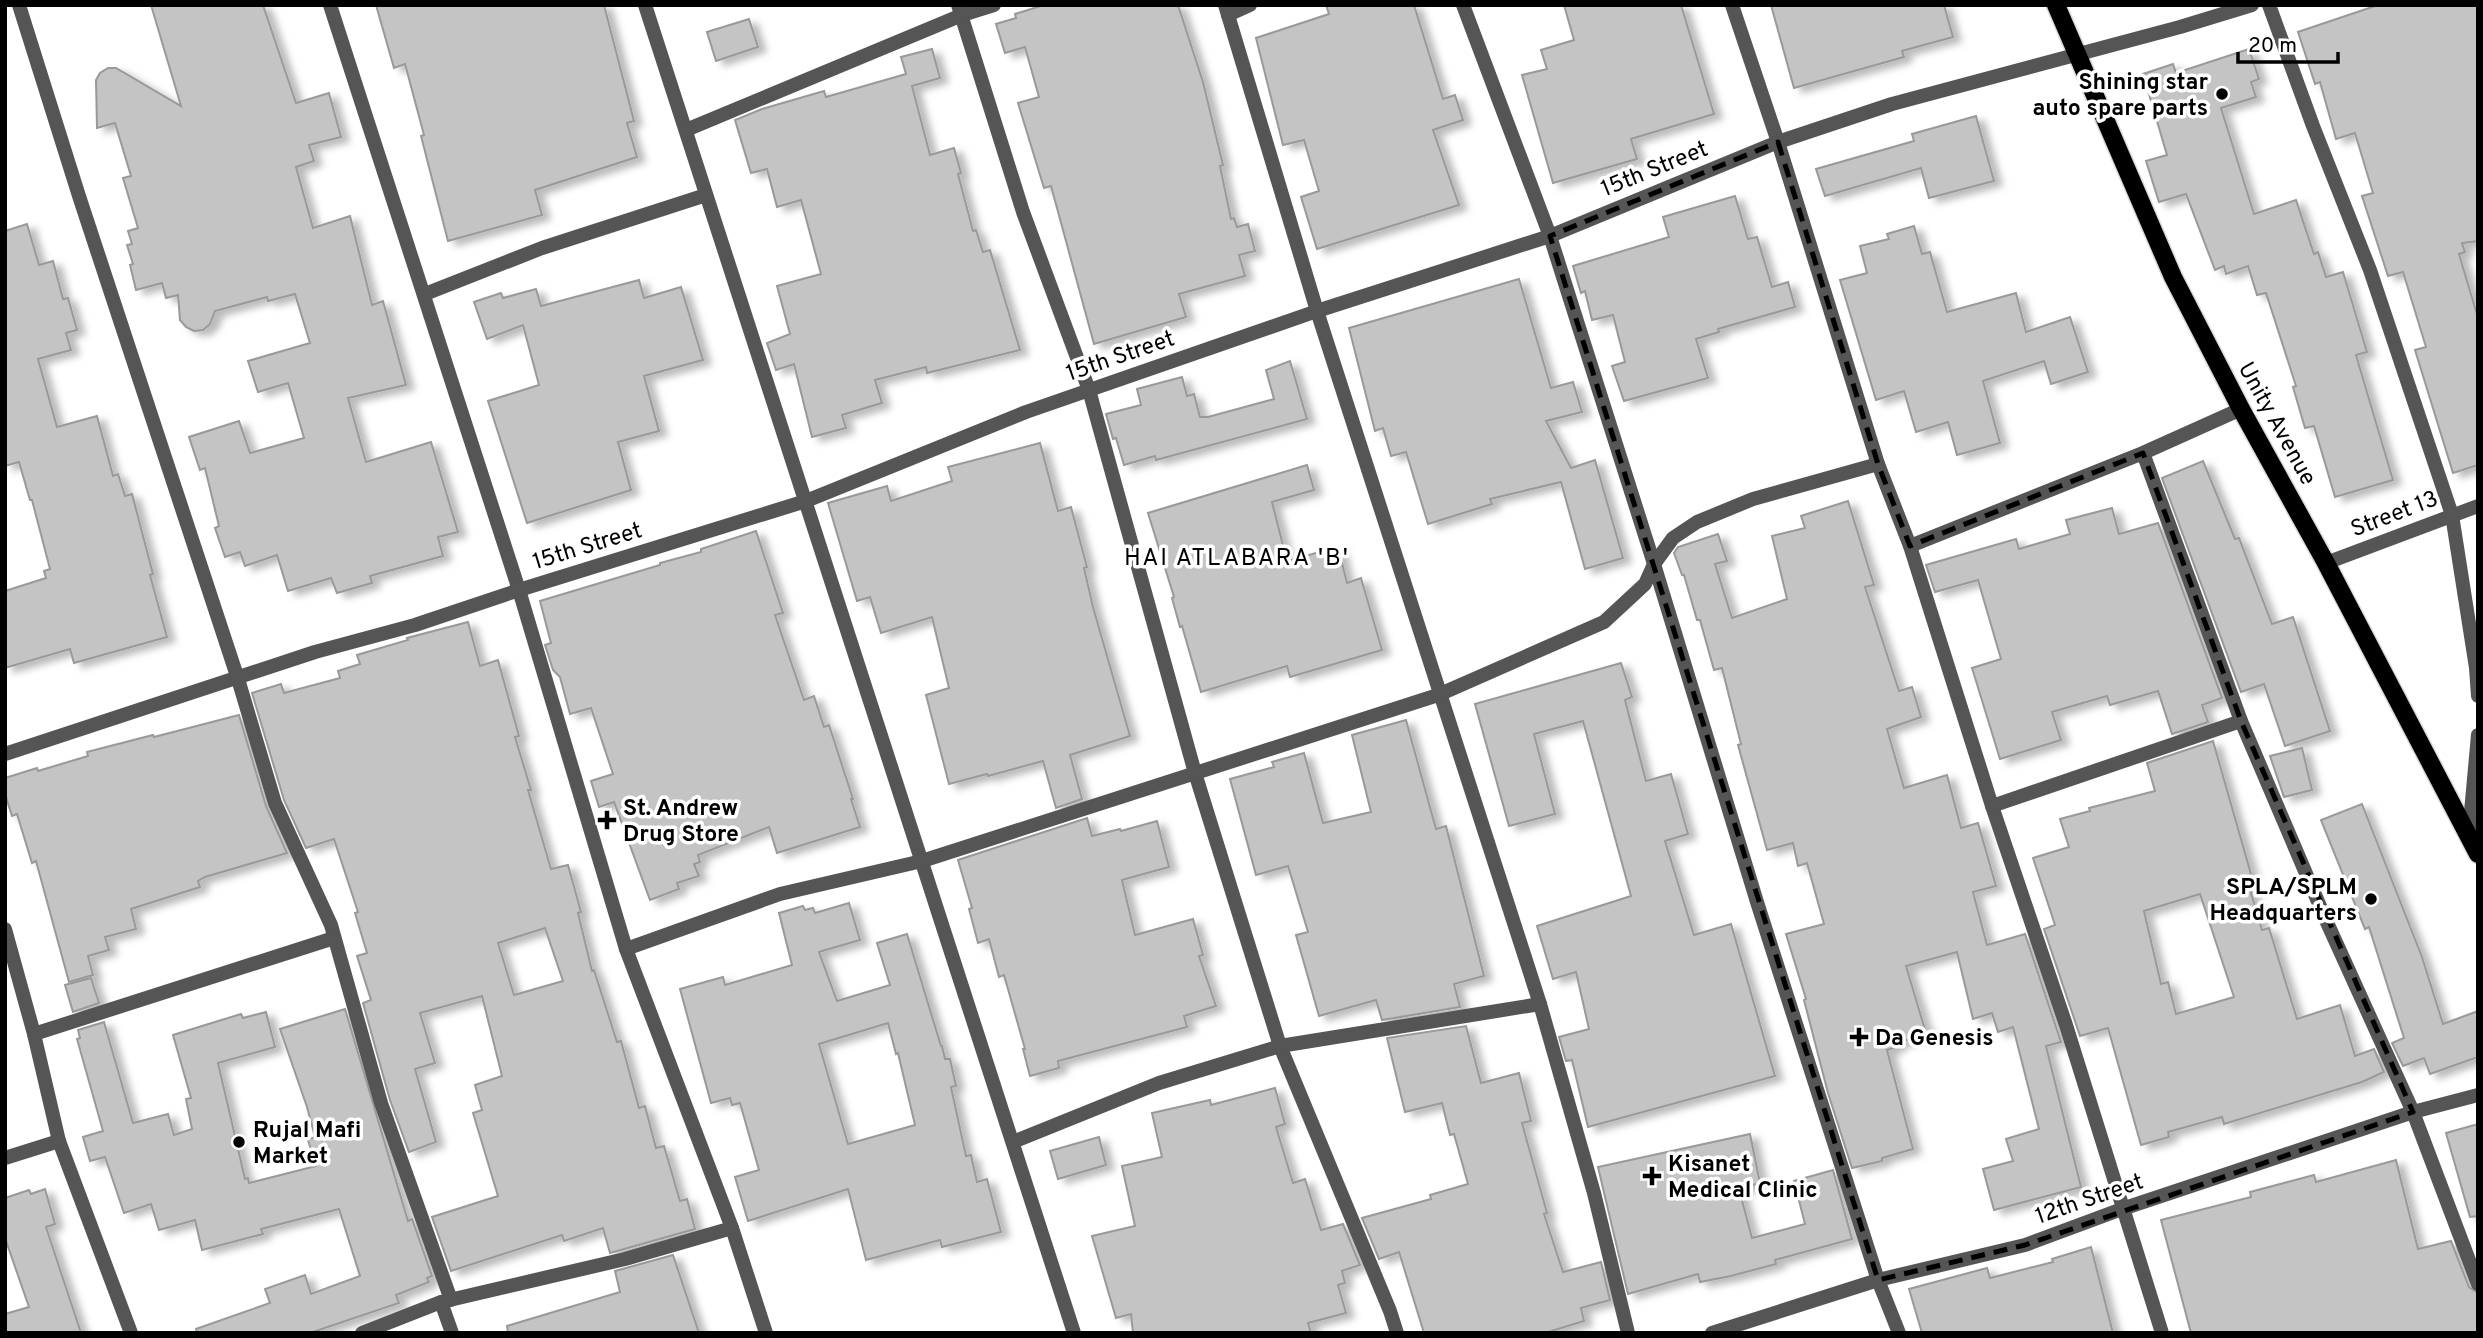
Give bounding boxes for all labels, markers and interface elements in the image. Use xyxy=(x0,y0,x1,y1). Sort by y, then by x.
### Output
scale bar xyxy=(2238,21,2338,65)
text: 20 m xyxy=(2248,33,2297,60)
place label: Shining star auto spare parts xyxy=(2032,69,2208,124)
marker: Shining star auto spare parts xyxy=(2214,86,2230,102)
street label: 15th Street xyxy=(1597,136,1713,205)
street label: 15th Street xyxy=(1063,325,1179,389)
street label: Unity Avenue xyxy=(2230,358,2322,491)
street label: Street 13 xyxy=(2347,485,2443,545)
street label: 15th Street xyxy=(530,517,646,578)
district label: HAI ATLABARA 'B' xyxy=(1124,544,1350,574)
place label: St. Andrew Drug Store xyxy=(623,795,739,850)
marker: St. Andrew Drug Store xyxy=(597,810,617,830)
place label: SPLA/SPLM Headquarters xyxy=(2209,874,2357,929)
marker: SPLA/SPLM Headquarters xyxy=(2363,891,2379,907)
place label: Da Genesis xyxy=(1875,1025,1994,1054)
marker: Da Genesis xyxy=(1849,1027,1869,1047)
place label: Rujal Mafi Market xyxy=(253,1117,361,1172)
marker: Rujal Mafi Market xyxy=(231,1134,247,1150)
place label: Kisanet Medical Clinic xyxy=(1668,1151,1818,1206)
marker: Kisanet Medical Clinic xyxy=(1642,1166,1662,1186)
street label: 12th Street xyxy=(2032,1168,2148,1232)

